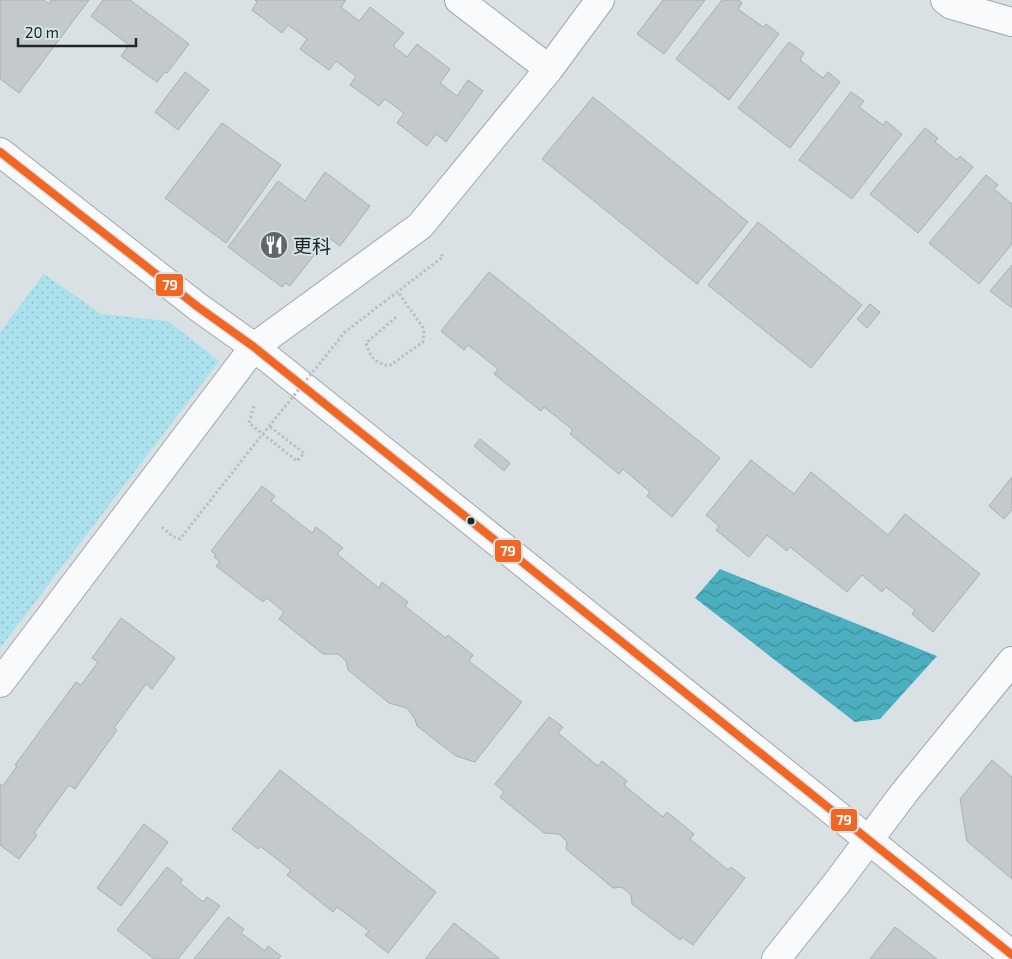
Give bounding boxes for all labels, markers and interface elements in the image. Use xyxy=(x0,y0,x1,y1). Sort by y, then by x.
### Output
scale bar xyxy=(18,15,135,47)
text: 20 m xyxy=(25,23,59,41)
restaurant icon: 更科 xyxy=(259,230,289,260)
place label: 更科 xyxy=(293,234,331,257)
line badge: 79 xyxy=(155,273,184,297)
text: 79 xyxy=(162,276,178,293)
unlabelled marker xyxy=(466,516,476,526)
line badge: 79 xyxy=(494,539,522,563)
text: 79 xyxy=(500,542,516,559)
line badge: 79 xyxy=(830,808,858,832)
text: 79 xyxy=(836,811,852,828)

